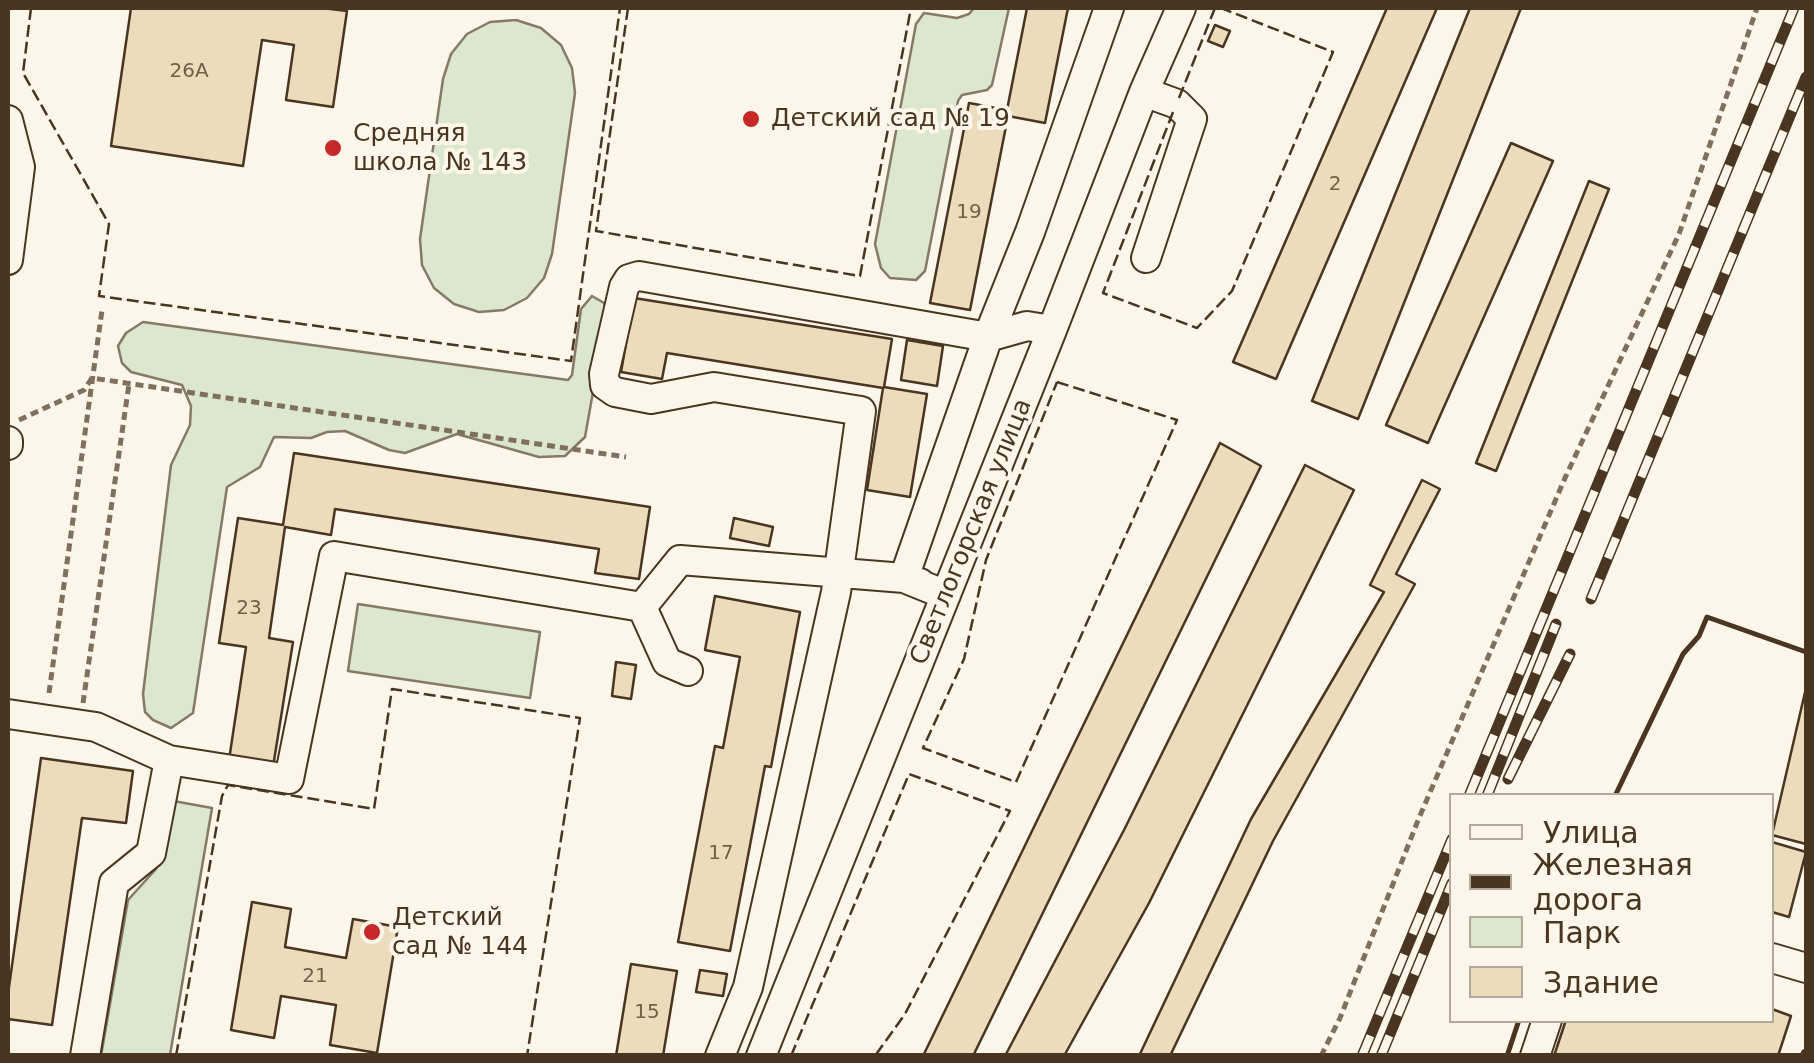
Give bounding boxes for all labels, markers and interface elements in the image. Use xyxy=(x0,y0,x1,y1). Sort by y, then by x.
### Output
house number: 26А xyxy=(169,60,209,84)
place label: Детский сад № 19 xyxy=(771,104,1010,134)
marker: Детский сад № 19 xyxy=(740,108,762,130)
place label: Средняя школа № 143 xyxy=(353,119,527,178)
marker: Средняя школа № 143 xyxy=(322,137,344,159)
house number: 2 xyxy=(1329,173,1341,197)
house number: 19 xyxy=(956,201,982,225)
street label: Светлогорская улица xyxy=(905,395,1039,669)
house number: 23 xyxy=(236,597,262,621)
legend xyxy=(1449,793,1774,1023)
text: Улица xyxy=(1543,815,1639,850)
house number: 17 xyxy=(708,842,734,866)
text: Железная дорога xyxy=(1532,847,1693,917)
place label: Детский сад № 144 xyxy=(392,903,528,962)
text: Парк xyxy=(1543,915,1621,950)
marker: Детский сад № 144 xyxy=(361,921,383,943)
house number: 21 xyxy=(302,965,328,989)
text: Здание xyxy=(1543,965,1659,1000)
house number: 15 xyxy=(634,1001,660,1025)

